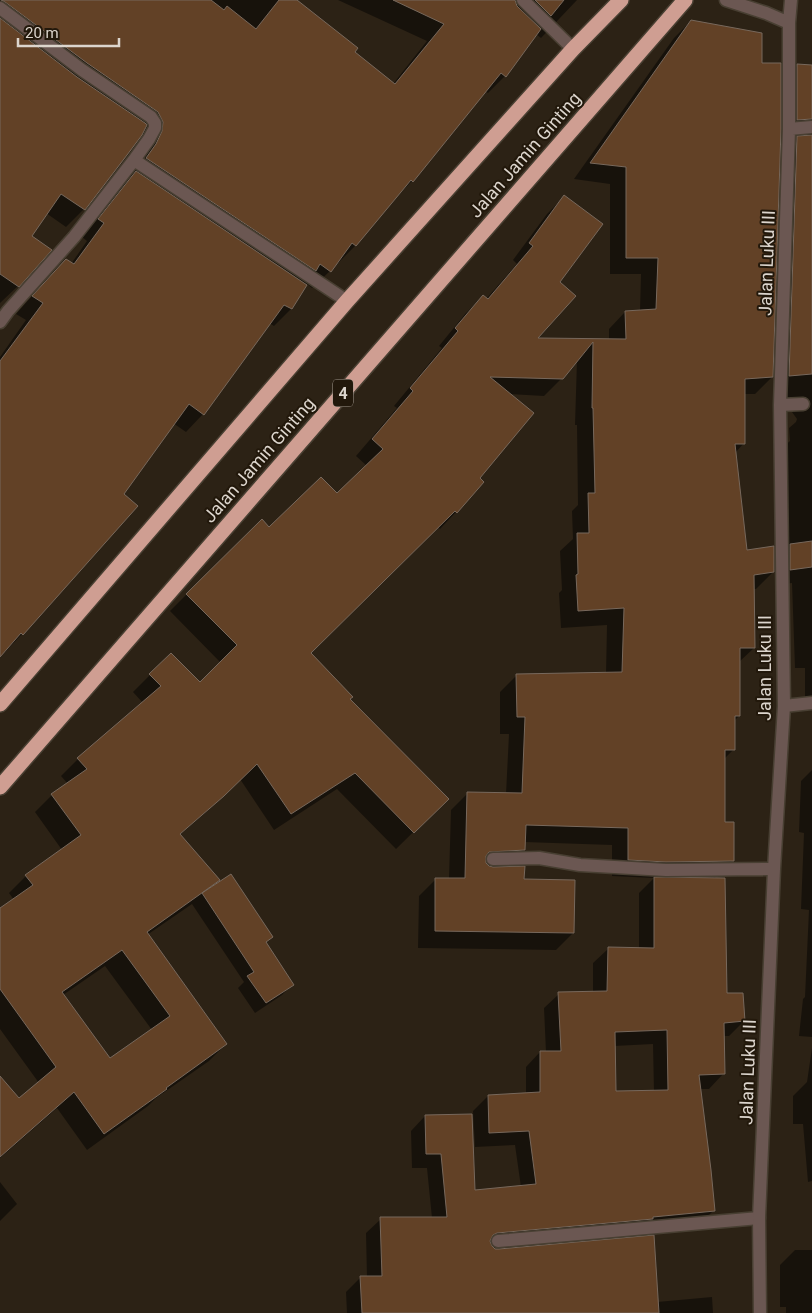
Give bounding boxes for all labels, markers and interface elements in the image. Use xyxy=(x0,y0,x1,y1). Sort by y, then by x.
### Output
scale bar xyxy=(18,15,119,47)
text: 20 m xyxy=(25,24,59,42)
street label: Jalan Jamin Ginting xyxy=(464,88,585,222)
street label: Jalan Luku III xyxy=(754,210,779,316)
road number: 4 xyxy=(333,379,353,406)
street label: Jalan Jamin Ginting xyxy=(198,393,319,527)
street label: Jalan Luku III xyxy=(754,615,775,721)
street label: Jalan Luku III xyxy=(735,1019,760,1125)

